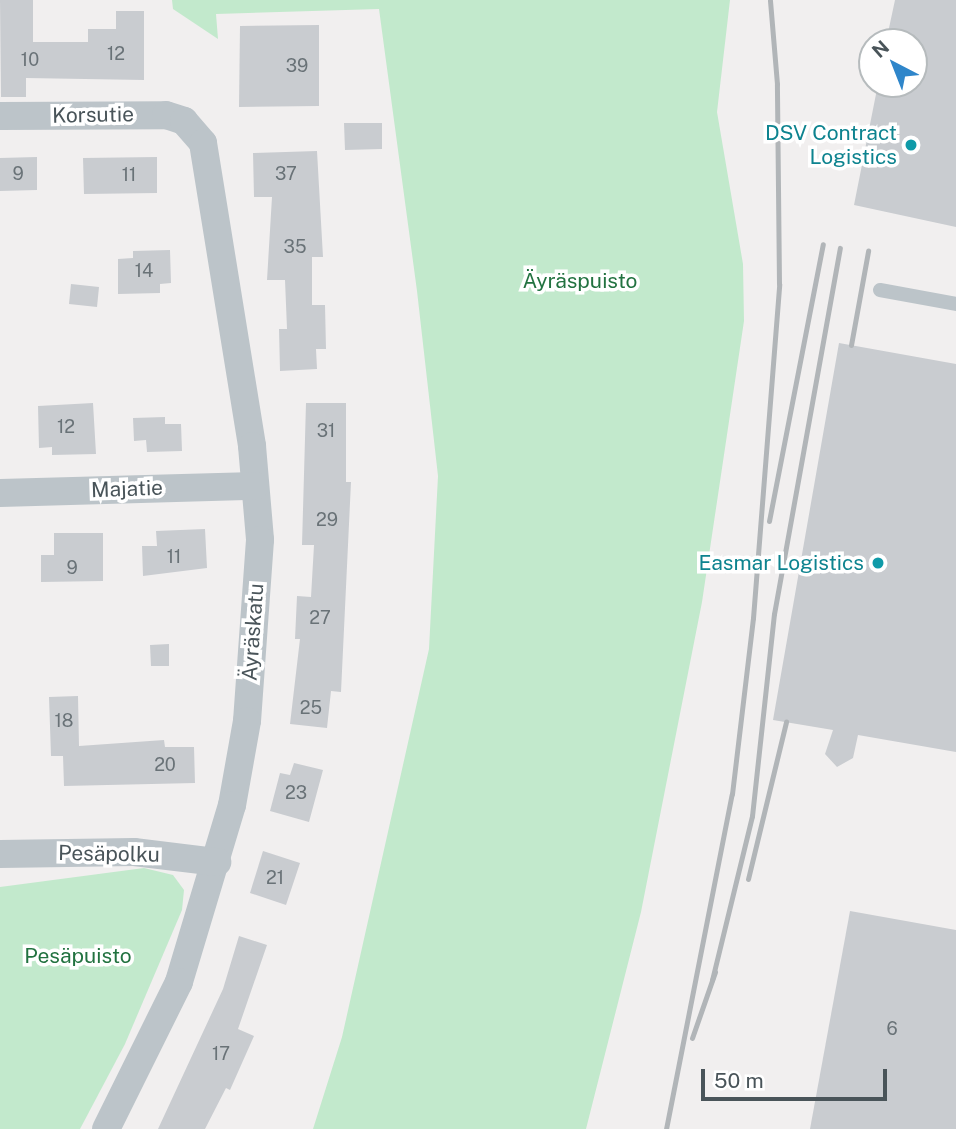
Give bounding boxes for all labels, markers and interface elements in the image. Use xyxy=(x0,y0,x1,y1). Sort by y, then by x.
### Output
north arrow xyxy=(858,28,928,98)
text: N xyxy=(867,36,893,62)
house number: 12 xyxy=(107,43,125,65)
house number: 10 xyxy=(21,49,39,71)
house number: 39 xyxy=(286,55,308,77)
street label: Korsutie xyxy=(52,102,134,128)
place label: DSV Contract Logistics xyxy=(765,120,897,170)
marker: DSV Contract Logistics xyxy=(903,137,919,153)
house number: 9 xyxy=(12,163,24,185)
house number: 37 xyxy=(275,163,297,185)
house number: 11 xyxy=(122,164,136,186)
house number: 35 xyxy=(284,236,306,258)
house number: 14 xyxy=(135,260,153,282)
park label: Äyräspuisto xyxy=(523,268,637,294)
house number: 12 xyxy=(57,416,75,438)
house number: 31 xyxy=(317,420,335,442)
street label: Majatie xyxy=(91,475,163,503)
house number: 29 xyxy=(316,509,338,531)
house number: 11 xyxy=(167,546,181,568)
place label: Easmar Logistics xyxy=(698,550,864,576)
marker: Easmar Logistics xyxy=(870,555,886,571)
house number: 9 xyxy=(66,557,78,579)
street label: Äyräskatu xyxy=(237,582,269,682)
house number: 27 xyxy=(309,607,331,629)
house number: 25 xyxy=(300,697,322,719)
house number: 18 xyxy=(55,710,73,732)
house number: 20 xyxy=(154,754,176,776)
house number: 23 xyxy=(285,782,307,804)
street label: Pesäpolku xyxy=(58,841,160,867)
house number: 21 xyxy=(266,867,284,889)
park label: Pesäpuisto xyxy=(24,943,132,969)
house number: 6 xyxy=(886,1018,898,1040)
house number: 17 xyxy=(212,1043,230,1065)
scale bar xyxy=(704,1056,890,1100)
text: 50 m xyxy=(714,1068,764,1093)

